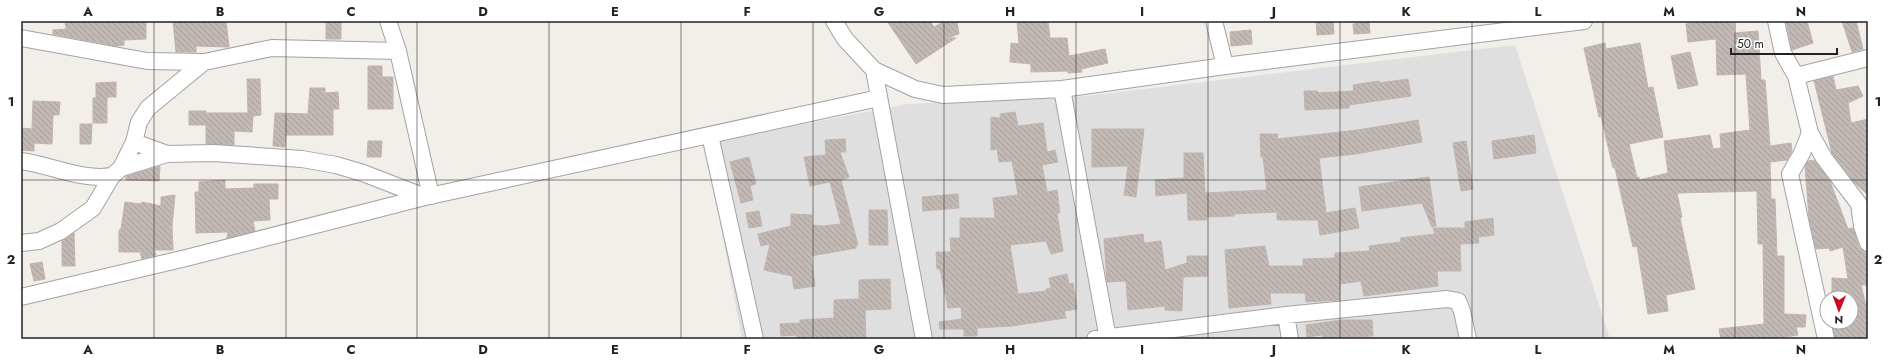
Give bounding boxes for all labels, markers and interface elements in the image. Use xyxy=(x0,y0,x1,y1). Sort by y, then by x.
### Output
text: A xyxy=(82,2,93,21)
text: B xyxy=(216,2,225,21)
text: C xyxy=(346,2,356,21)
text: D xyxy=(478,2,488,21)
text: E xyxy=(611,2,619,21)
text: F xyxy=(743,2,751,21)
text: G xyxy=(874,2,885,21)
text: H xyxy=(1005,2,1015,21)
text: I xyxy=(1140,2,1144,21)
text: J xyxy=(1269,2,1276,21)
text: K xyxy=(1401,2,1411,21)
text: L xyxy=(1535,2,1542,21)
text: M xyxy=(1663,2,1675,21)
text: N xyxy=(1796,2,1806,21)
scale bar xyxy=(1731,30,1837,56)
text: 50 m xyxy=(1737,35,1764,53)
text: 1 xyxy=(8,92,14,111)
text: 1 xyxy=(1875,92,1881,111)
text: 2 xyxy=(7,250,15,269)
text: 2 xyxy=(1874,250,1882,269)
north arrow xyxy=(1819,290,1859,330)
text: N xyxy=(1834,312,1843,328)
text: A xyxy=(82,340,93,359)
text: B xyxy=(216,340,225,359)
text: C xyxy=(346,340,356,359)
text: D xyxy=(478,340,488,359)
text: E xyxy=(611,340,619,359)
text: F xyxy=(743,340,751,359)
text: G xyxy=(874,340,885,359)
text: H xyxy=(1005,340,1015,359)
text: I xyxy=(1140,340,1144,359)
text: J xyxy=(1269,340,1276,359)
text: K xyxy=(1401,340,1411,359)
text: L xyxy=(1535,340,1542,359)
text: M xyxy=(1663,340,1675,359)
text: N xyxy=(1796,340,1806,359)

